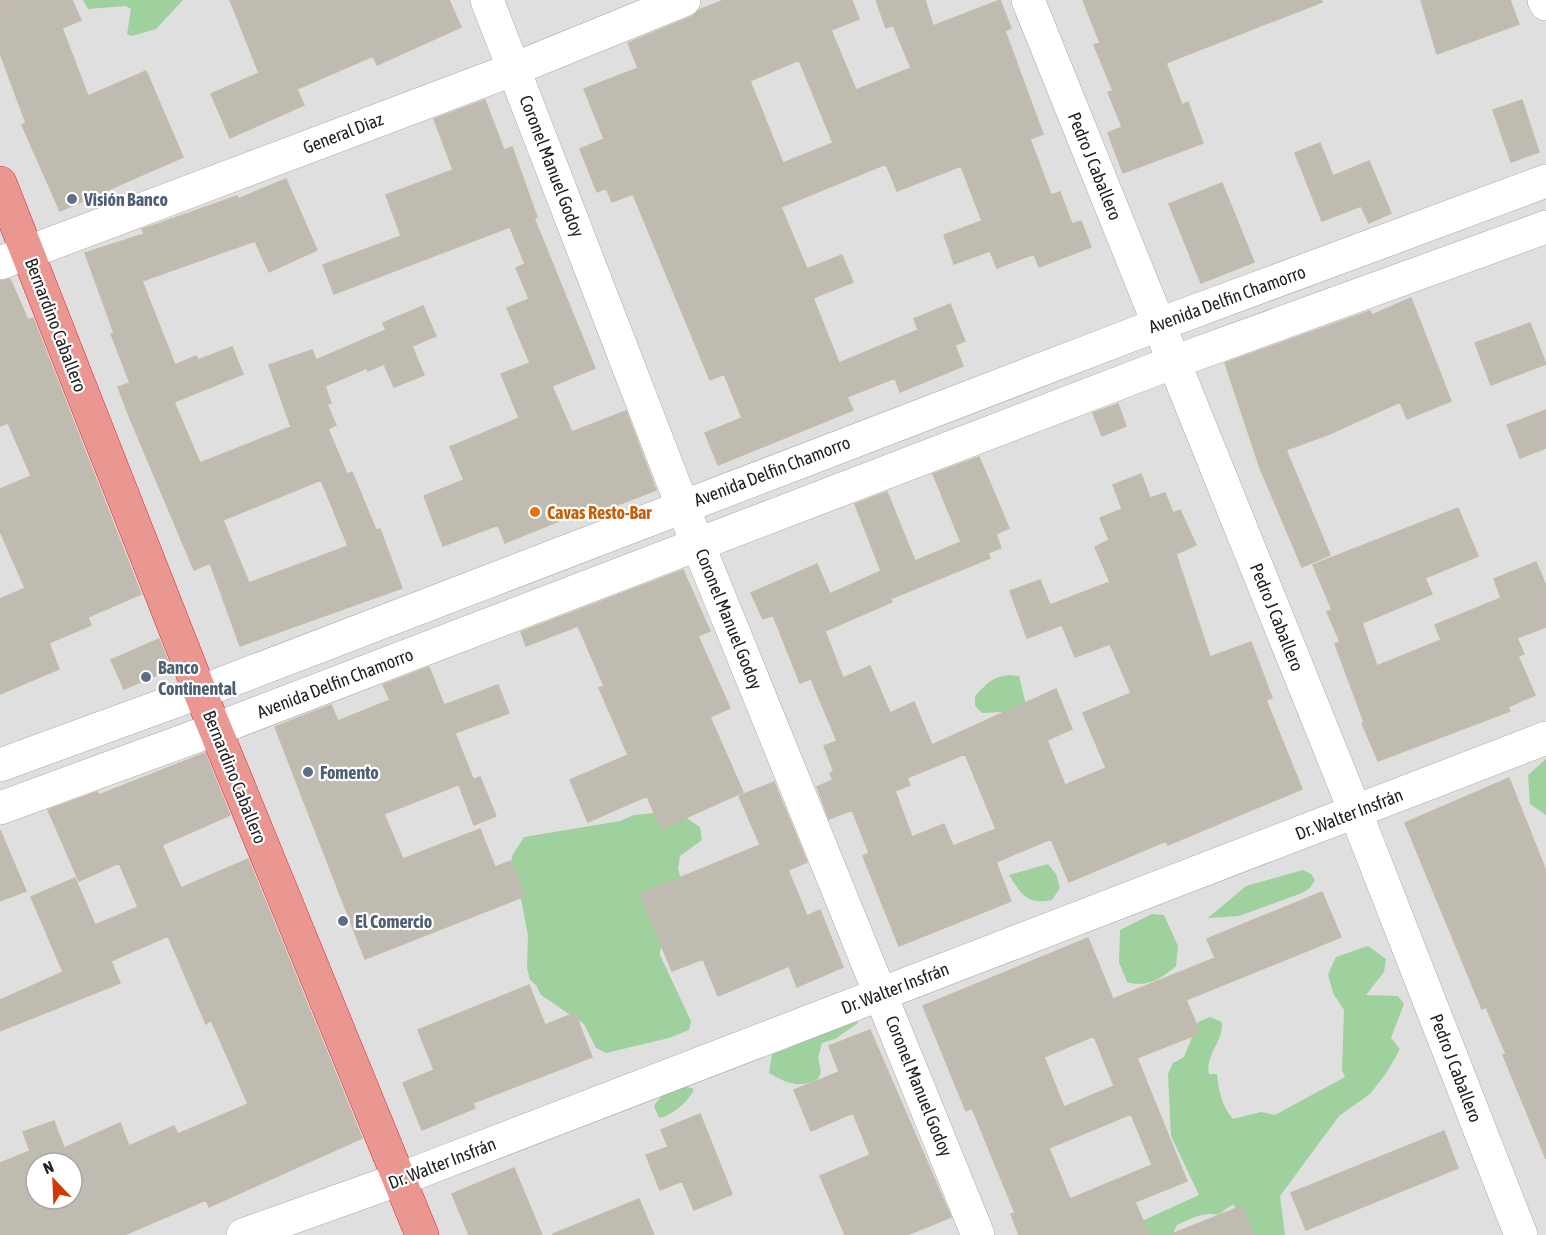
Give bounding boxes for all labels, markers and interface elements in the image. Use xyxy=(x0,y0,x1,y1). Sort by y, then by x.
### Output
street label: Coronel Manuel Godoy xyxy=(515,92,589,240)
street label: General Diaz xyxy=(300,108,387,158)
street label: Pedro J Caballero xyxy=(1064,109,1126,223)
place label: Visión Banco xyxy=(83,189,168,210)
marker: Visión Banco xyxy=(65,192,79,206)
street label: Bernardino Caballero xyxy=(21,255,91,395)
street label: Avenida Delfin Chamorro xyxy=(1146,261,1308,337)
street label: Avenida Delfin Chamorro xyxy=(691,432,853,510)
place label: Cavas Resto-Bar xyxy=(547,502,652,523)
marker: Cavas Resto-Bar xyxy=(528,505,542,519)
street label: Coronel Manuel Godoy xyxy=(691,546,767,692)
street label: Pedro J Caballero xyxy=(1246,560,1308,674)
street label: Avenida Delfin Chamorro xyxy=(254,644,416,722)
place label: Banco Continental xyxy=(158,657,237,699)
marker: Banco Continental xyxy=(139,670,153,684)
street label: Bernardino Caballero xyxy=(199,707,271,847)
place label: Fomento xyxy=(320,762,379,783)
marker: Fomento xyxy=(301,765,315,779)
street label: Dr. Walter Insfrán xyxy=(1292,784,1406,844)
place label: El Comercio xyxy=(355,911,432,932)
marker: El Comercio xyxy=(336,914,350,928)
street label: Dr. Walter Insfrán xyxy=(838,958,952,1018)
street label: Pedro J Caballero xyxy=(1426,1011,1486,1125)
street label: Coronel Manuel Godoy xyxy=(881,1013,957,1159)
street label: Dr. Walter Insfrán xyxy=(385,1133,499,1193)
north arrow xyxy=(24,1151,84,1211)
text: N xyxy=(40,1157,56,1177)

